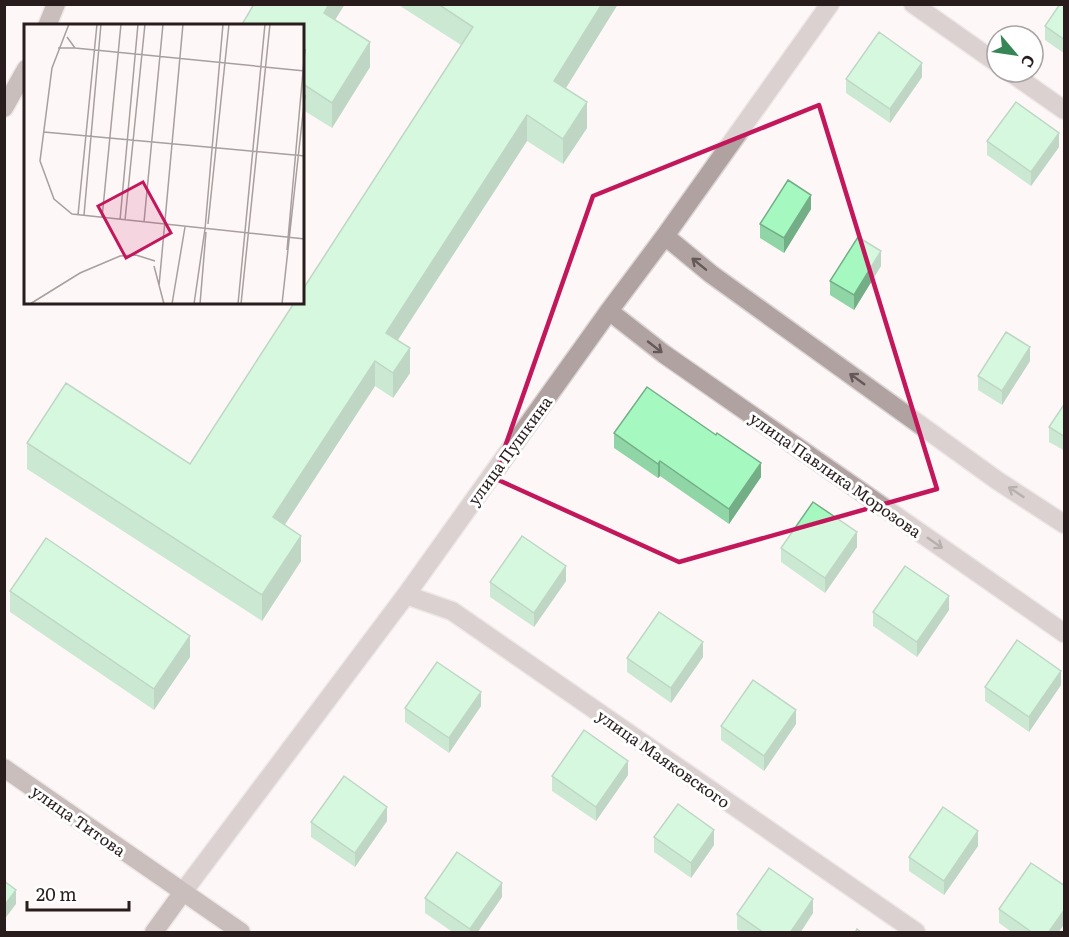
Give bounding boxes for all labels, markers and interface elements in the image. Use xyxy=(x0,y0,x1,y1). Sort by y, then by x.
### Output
inset map xyxy=(24,24,304,304)
north arrow xyxy=(985,24,1045,84)
text: С xyxy=(1016,51,1042,73)
one-way arrow xyxy=(691,258,707,271)
one-way arrow xyxy=(647,340,663,353)
one-way arrow xyxy=(849,373,865,385)
street label: улица Пушкина xyxy=(461,390,557,510)
street label: улица Павлика Морозова xyxy=(745,405,927,543)
one-way arrow xyxy=(1008,486,1024,498)
one-way arrow xyxy=(926,537,943,549)
street label: улица Маяковского xyxy=(592,703,736,813)
street label: улица Титова xyxy=(27,778,131,862)
scale bar xyxy=(27,874,129,912)
text: 20 m xyxy=(36,880,77,907)

